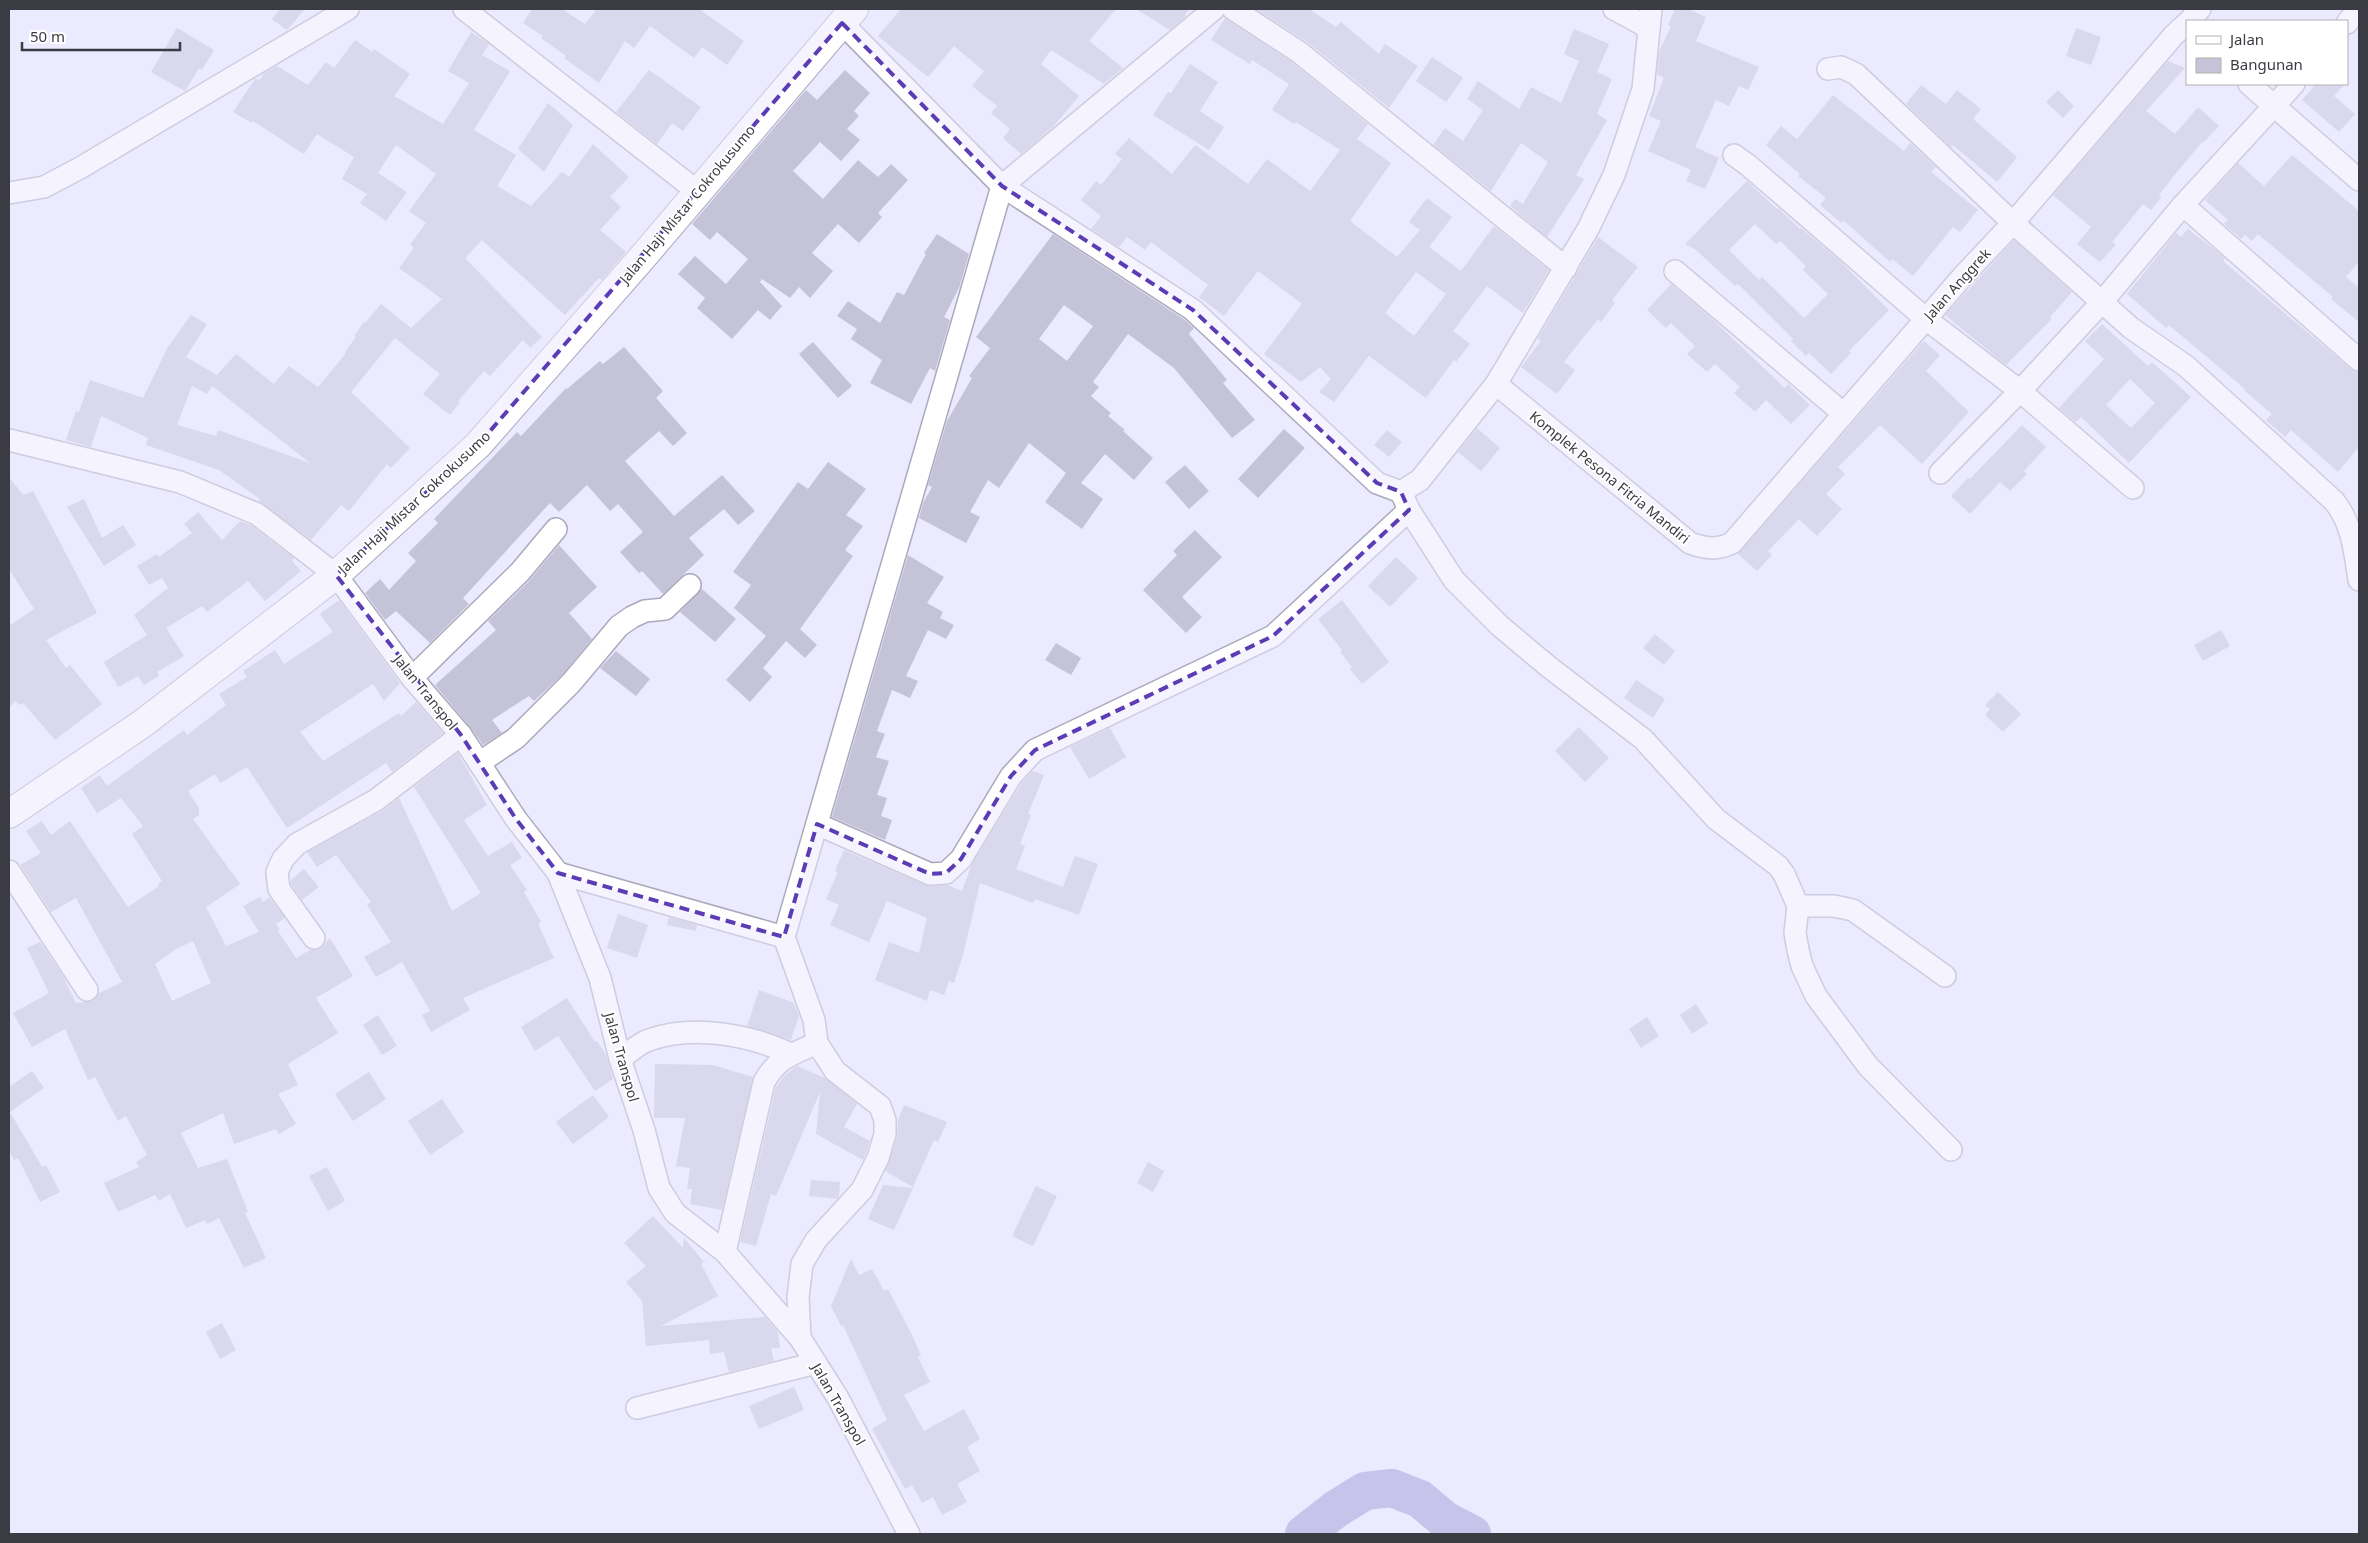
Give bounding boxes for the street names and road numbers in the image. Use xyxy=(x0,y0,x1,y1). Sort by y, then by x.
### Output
street label: Jalan Haji Mistar Cokrokusumo xyxy=(614,121,759,289)
street label: Jalan Anggrek xyxy=(1918,243,1995,326)
street label: Komplek Pesona Fitria Mandiri xyxy=(1526,406,1694,548)
street label: Jalan Haji Mistar Cokrokusumo xyxy=(332,426,494,579)
street label: Jalan Transpol xyxy=(388,649,462,734)
street label: Jalan Transpol xyxy=(600,1008,644,1104)
street label: Jalan Transpol xyxy=(807,1358,870,1449)

